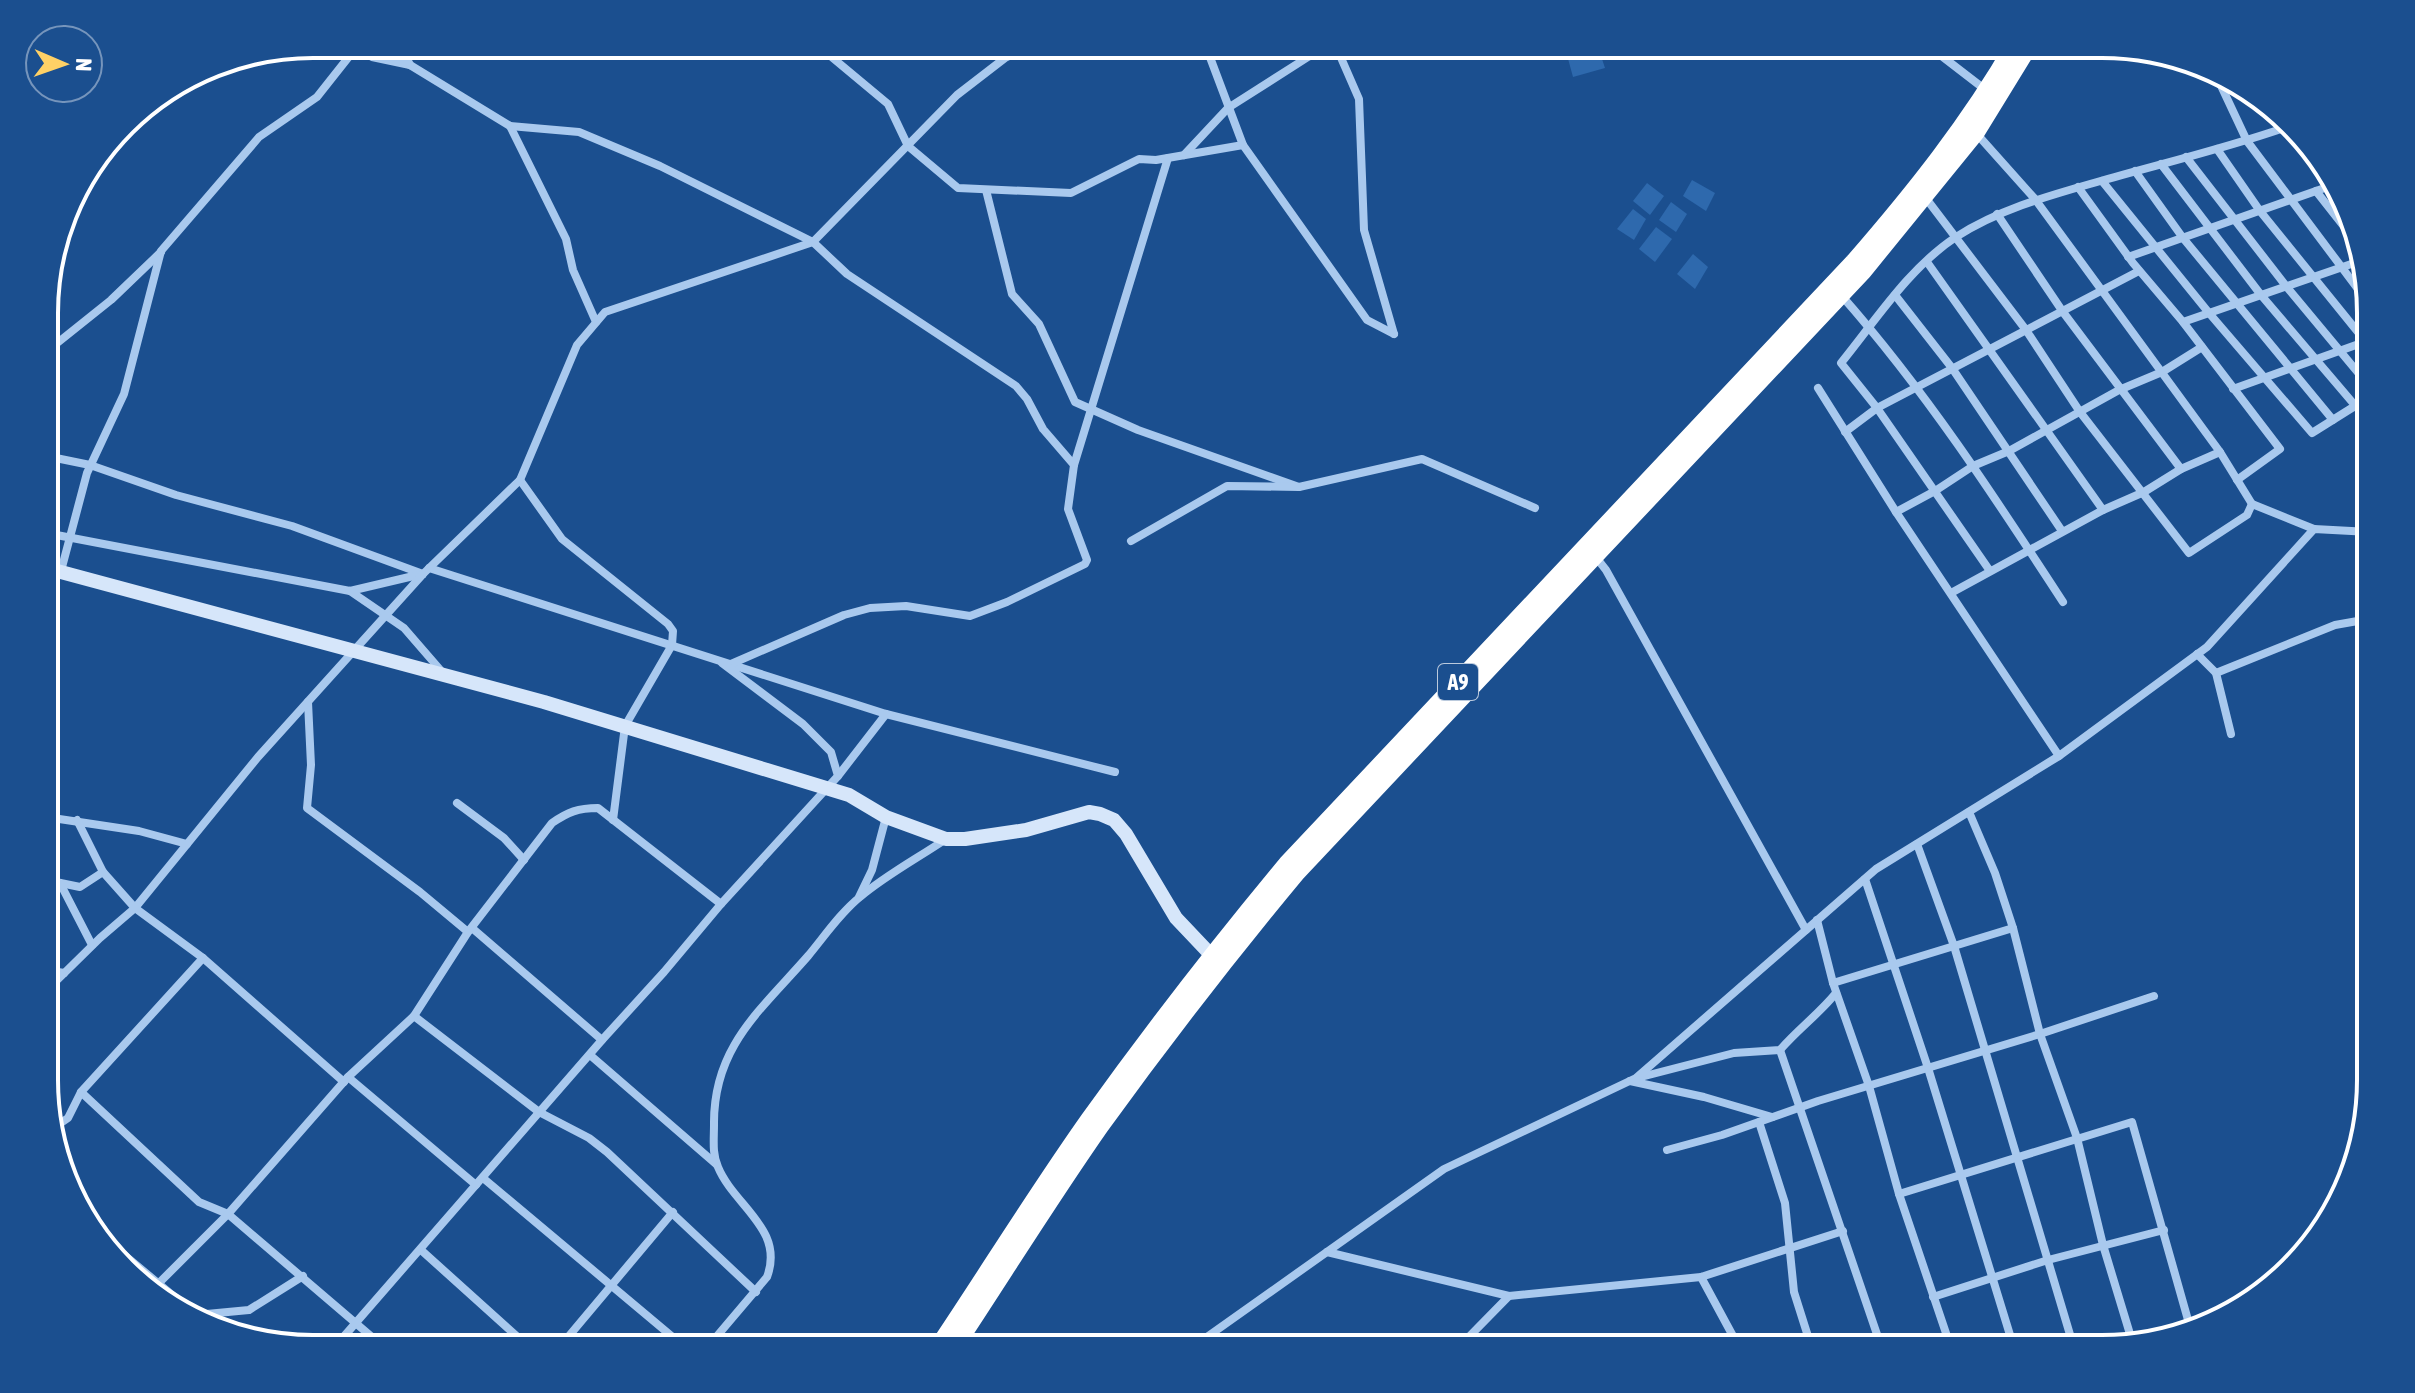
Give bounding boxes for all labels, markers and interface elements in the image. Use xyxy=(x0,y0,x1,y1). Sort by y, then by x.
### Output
north arrow xyxy=(24,24,104,104)
text: N xyxy=(71,58,97,72)
road number: A9 xyxy=(1438,664,1478,700)

